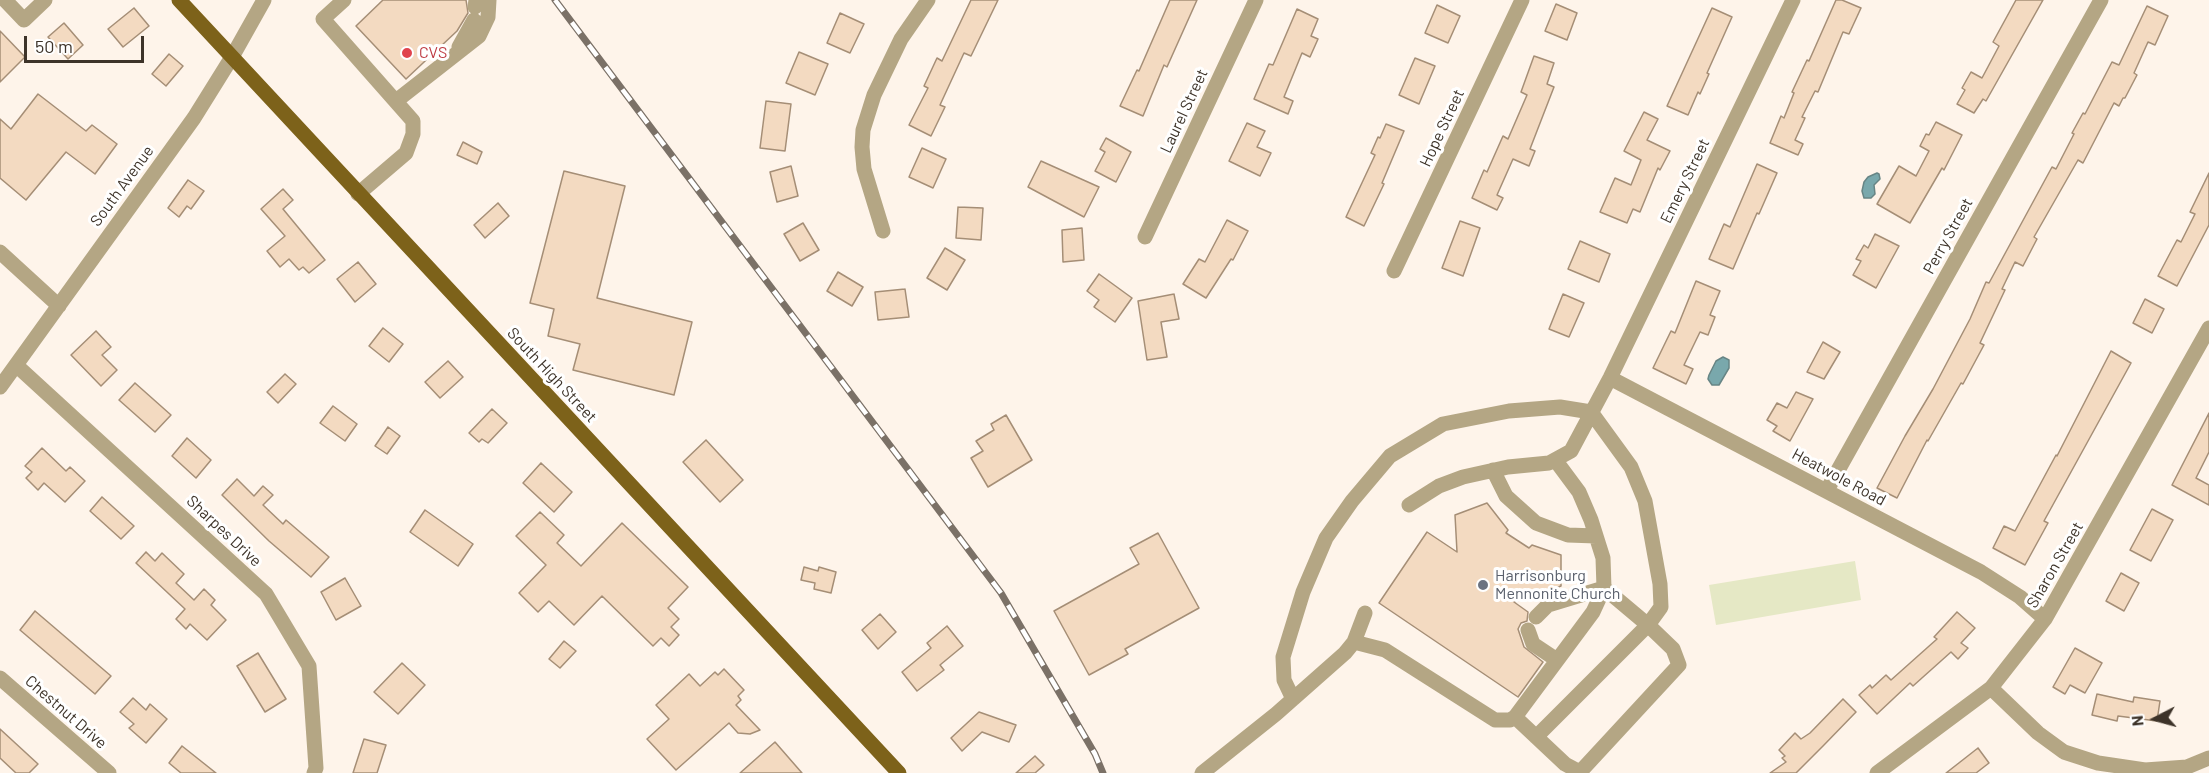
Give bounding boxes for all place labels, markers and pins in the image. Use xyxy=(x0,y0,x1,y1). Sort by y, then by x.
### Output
place label: CVS xyxy=(419,43,447,63)
marker: CVS xyxy=(400,46,414,60)
place label: Harrisonburg Mennonite Church xyxy=(1495,566,1620,604)
marker: Harrisonburg Mennonite Church xyxy=(1476,578,1490,592)

